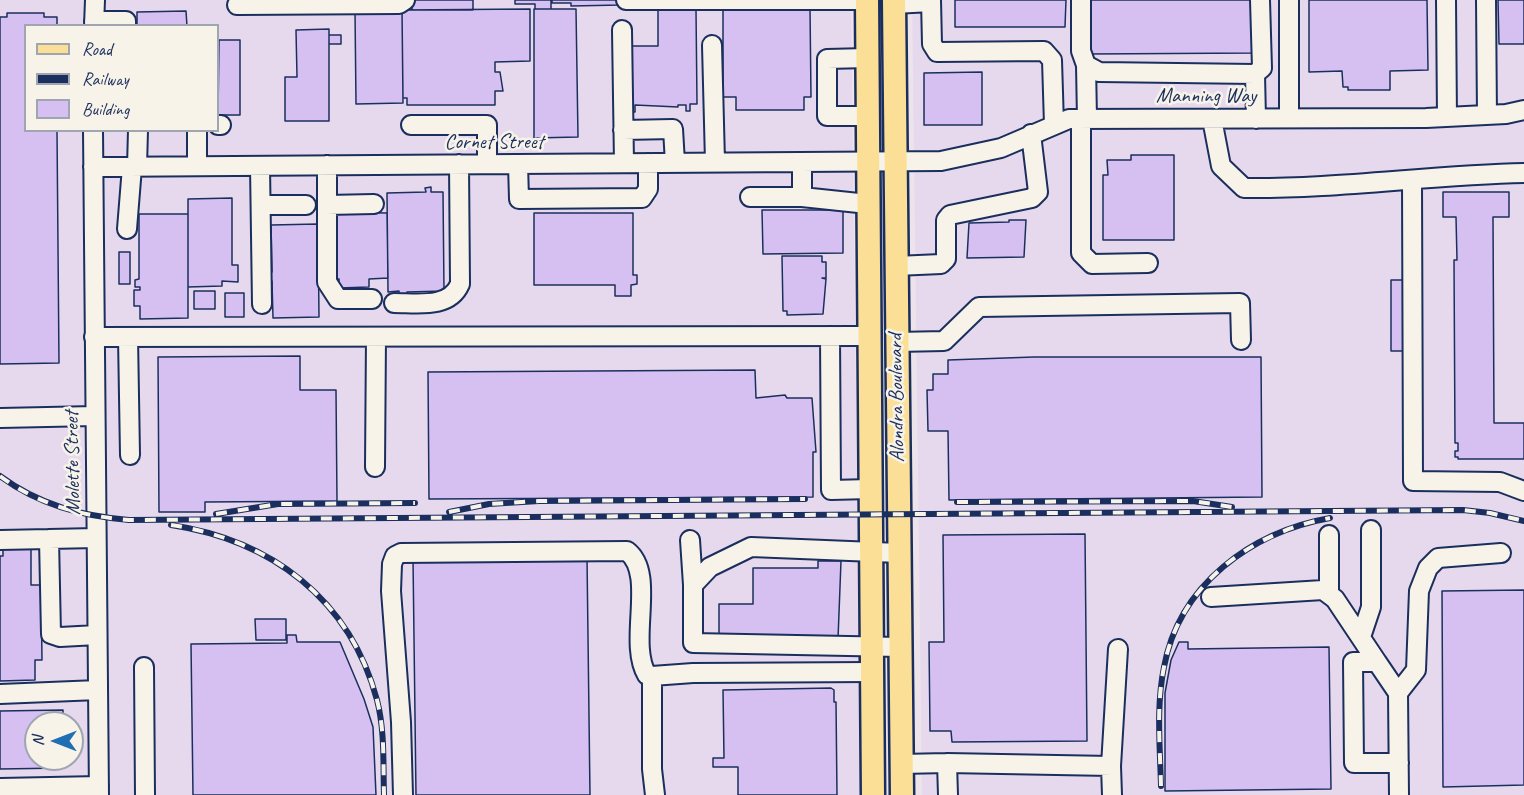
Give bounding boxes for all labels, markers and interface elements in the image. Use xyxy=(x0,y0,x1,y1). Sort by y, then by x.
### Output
legend xyxy=(24,24,219,132)
text: Road xyxy=(82,38,112,60)
text: Railway xyxy=(82,68,129,90)
street label: Manning Way xyxy=(1156,83,1256,109)
text: Building xyxy=(82,98,129,120)
street label: Cornet Street xyxy=(445,129,543,155)
street label: Alondra Boulevard xyxy=(883,333,911,463)
street label: Molette Street xyxy=(59,411,87,515)
north arrow xyxy=(24,711,84,771)
text: N xyxy=(28,736,48,746)

